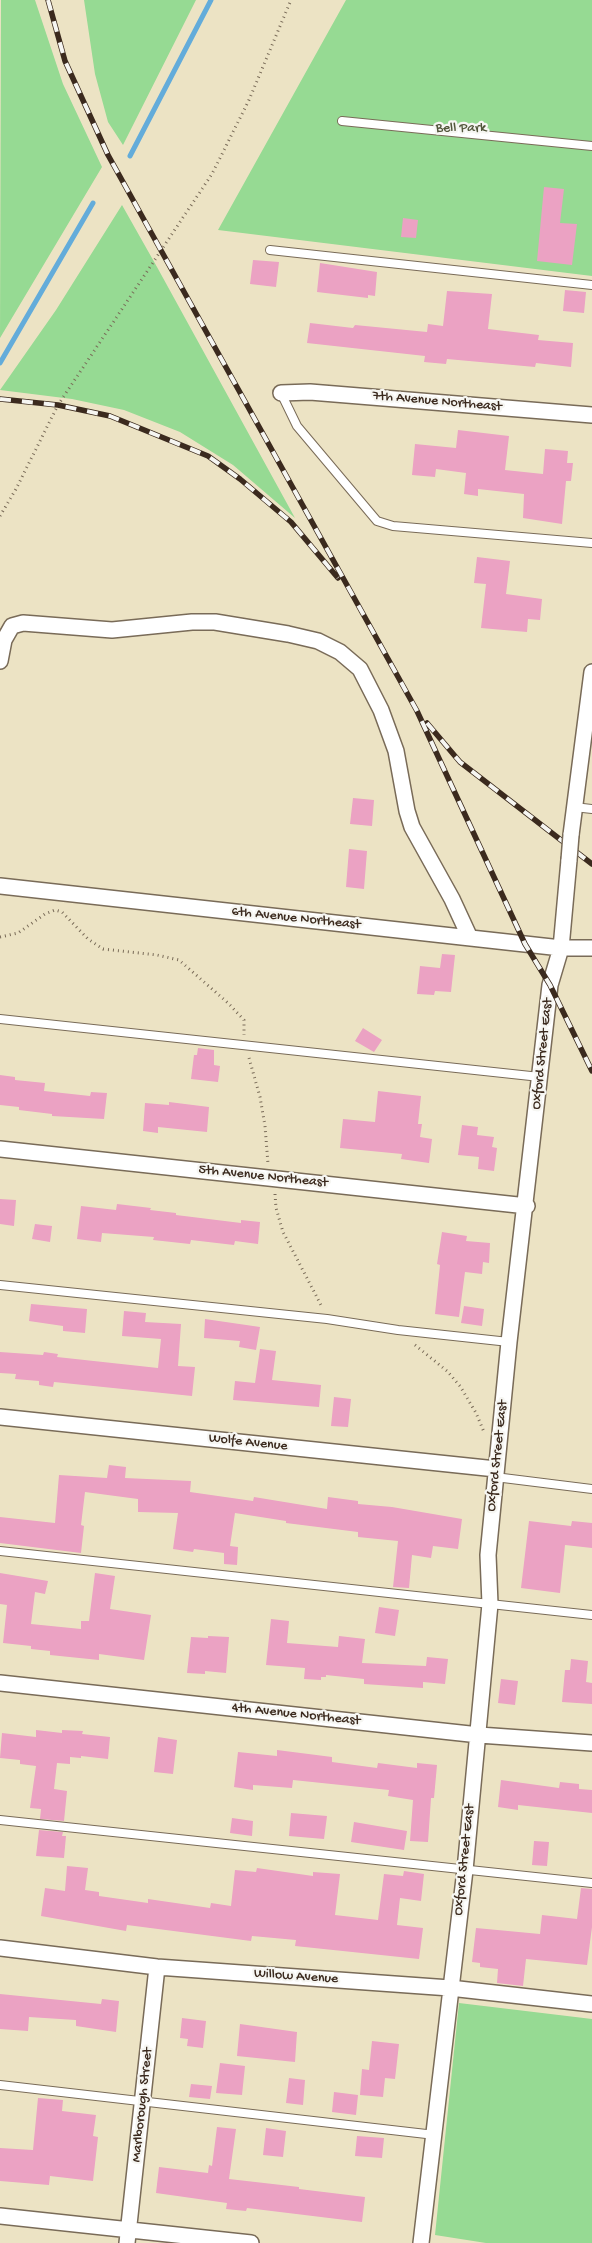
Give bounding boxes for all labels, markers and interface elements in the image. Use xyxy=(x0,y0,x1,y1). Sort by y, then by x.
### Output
park label: Bell Park xyxy=(436,121,486,137)
street label: 7th Avenue Northeast xyxy=(372,388,502,416)
street label: 6th Avenue Northeast xyxy=(231,904,361,934)
street label: Oxford Street East xyxy=(529,998,557,1110)
street label: 5th Avenue Northeast xyxy=(198,1162,328,1192)
street label: Oxford Street East xyxy=(484,1400,512,1512)
street label: Wolfe Avenue xyxy=(208,1431,288,1455)
street label: 4th Avenue Northeast xyxy=(231,1700,361,1730)
street label: Oxford Street East xyxy=(451,1804,479,1916)
street label: Willow Avenue xyxy=(253,1966,339,1988)
street label: Marlborough Street xyxy=(129,2047,157,2163)

